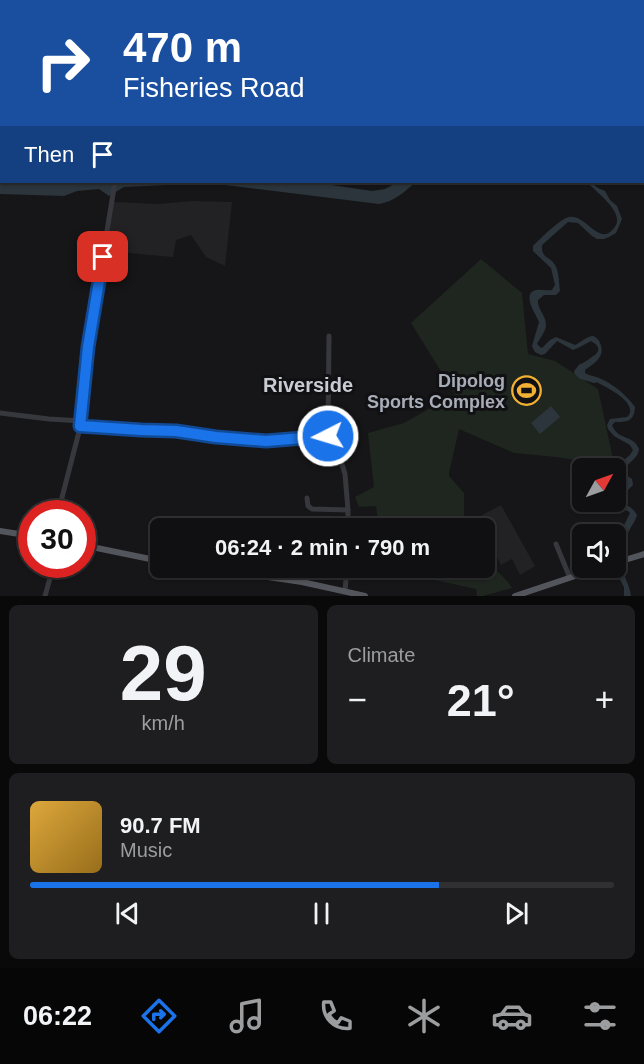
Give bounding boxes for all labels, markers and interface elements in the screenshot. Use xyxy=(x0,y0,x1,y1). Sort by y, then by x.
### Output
icon: right xyxy=(24,24,102,102)
text: 470 m xyxy=(123,24,242,71)
text: Fisheries Road xyxy=(123,73,305,103)
icon: arrive xyxy=(86,138,119,171)
text: Then xyxy=(24,142,74,167)
pin xyxy=(77,231,128,282)
icon: arrive xyxy=(86,240,119,273)
place label: Dipolog Sports Complex xyxy=(367,371,505,412)
district label: Riverside xyxy=(263,374,353,396)
sports icon: Dipolog Sports Complex xyxy=(510,375,542,407)
position arrow xyxy=(296,404,360,468)
north arrow xyxy=(572,458,626,512)
map controls xyxy=(572,458,626,578)
speed limit sign: 30 xyxy=(18,500,96,578)
button: sound xyxy=(572,524,626,578)
text: 06:24 · 2 min · 790 m xyxy=(215,535,430,560)
text: 29 xyxy=(120,629,207,717)
text: Climate xyxy=(348,644,415,666)
text: 21° xyxy=(447,675,515,726)
text: − xyxy=(348,681,367,718)
text: + xyxy=(595,681,614,718)
text: km/h xyxy=(142,712,185,734)
text: 90.7 FM xyxy=(120,813,201,838)
text: Music xyxy=(120,839,172,861)
icon: previous xyxy=(111,897,144,930)
icon: pause xyxy=(305,897,338,930)
icon: next xyxy=(500,897,533,930)
icon: directions xyxy=(138,995,180,1037)
icon: music xyxy=(226,995,268,1037)
icon: phone xyxy=(315,995,357,1037)
icon: climate xyxy=(403,995,445,1037)
icon: car xyxy=(491,995,533,1037)
icon: filters xyxy=(579,995,621,1037)
text: 06:22 xyxy=(23,1001,92,1031)

